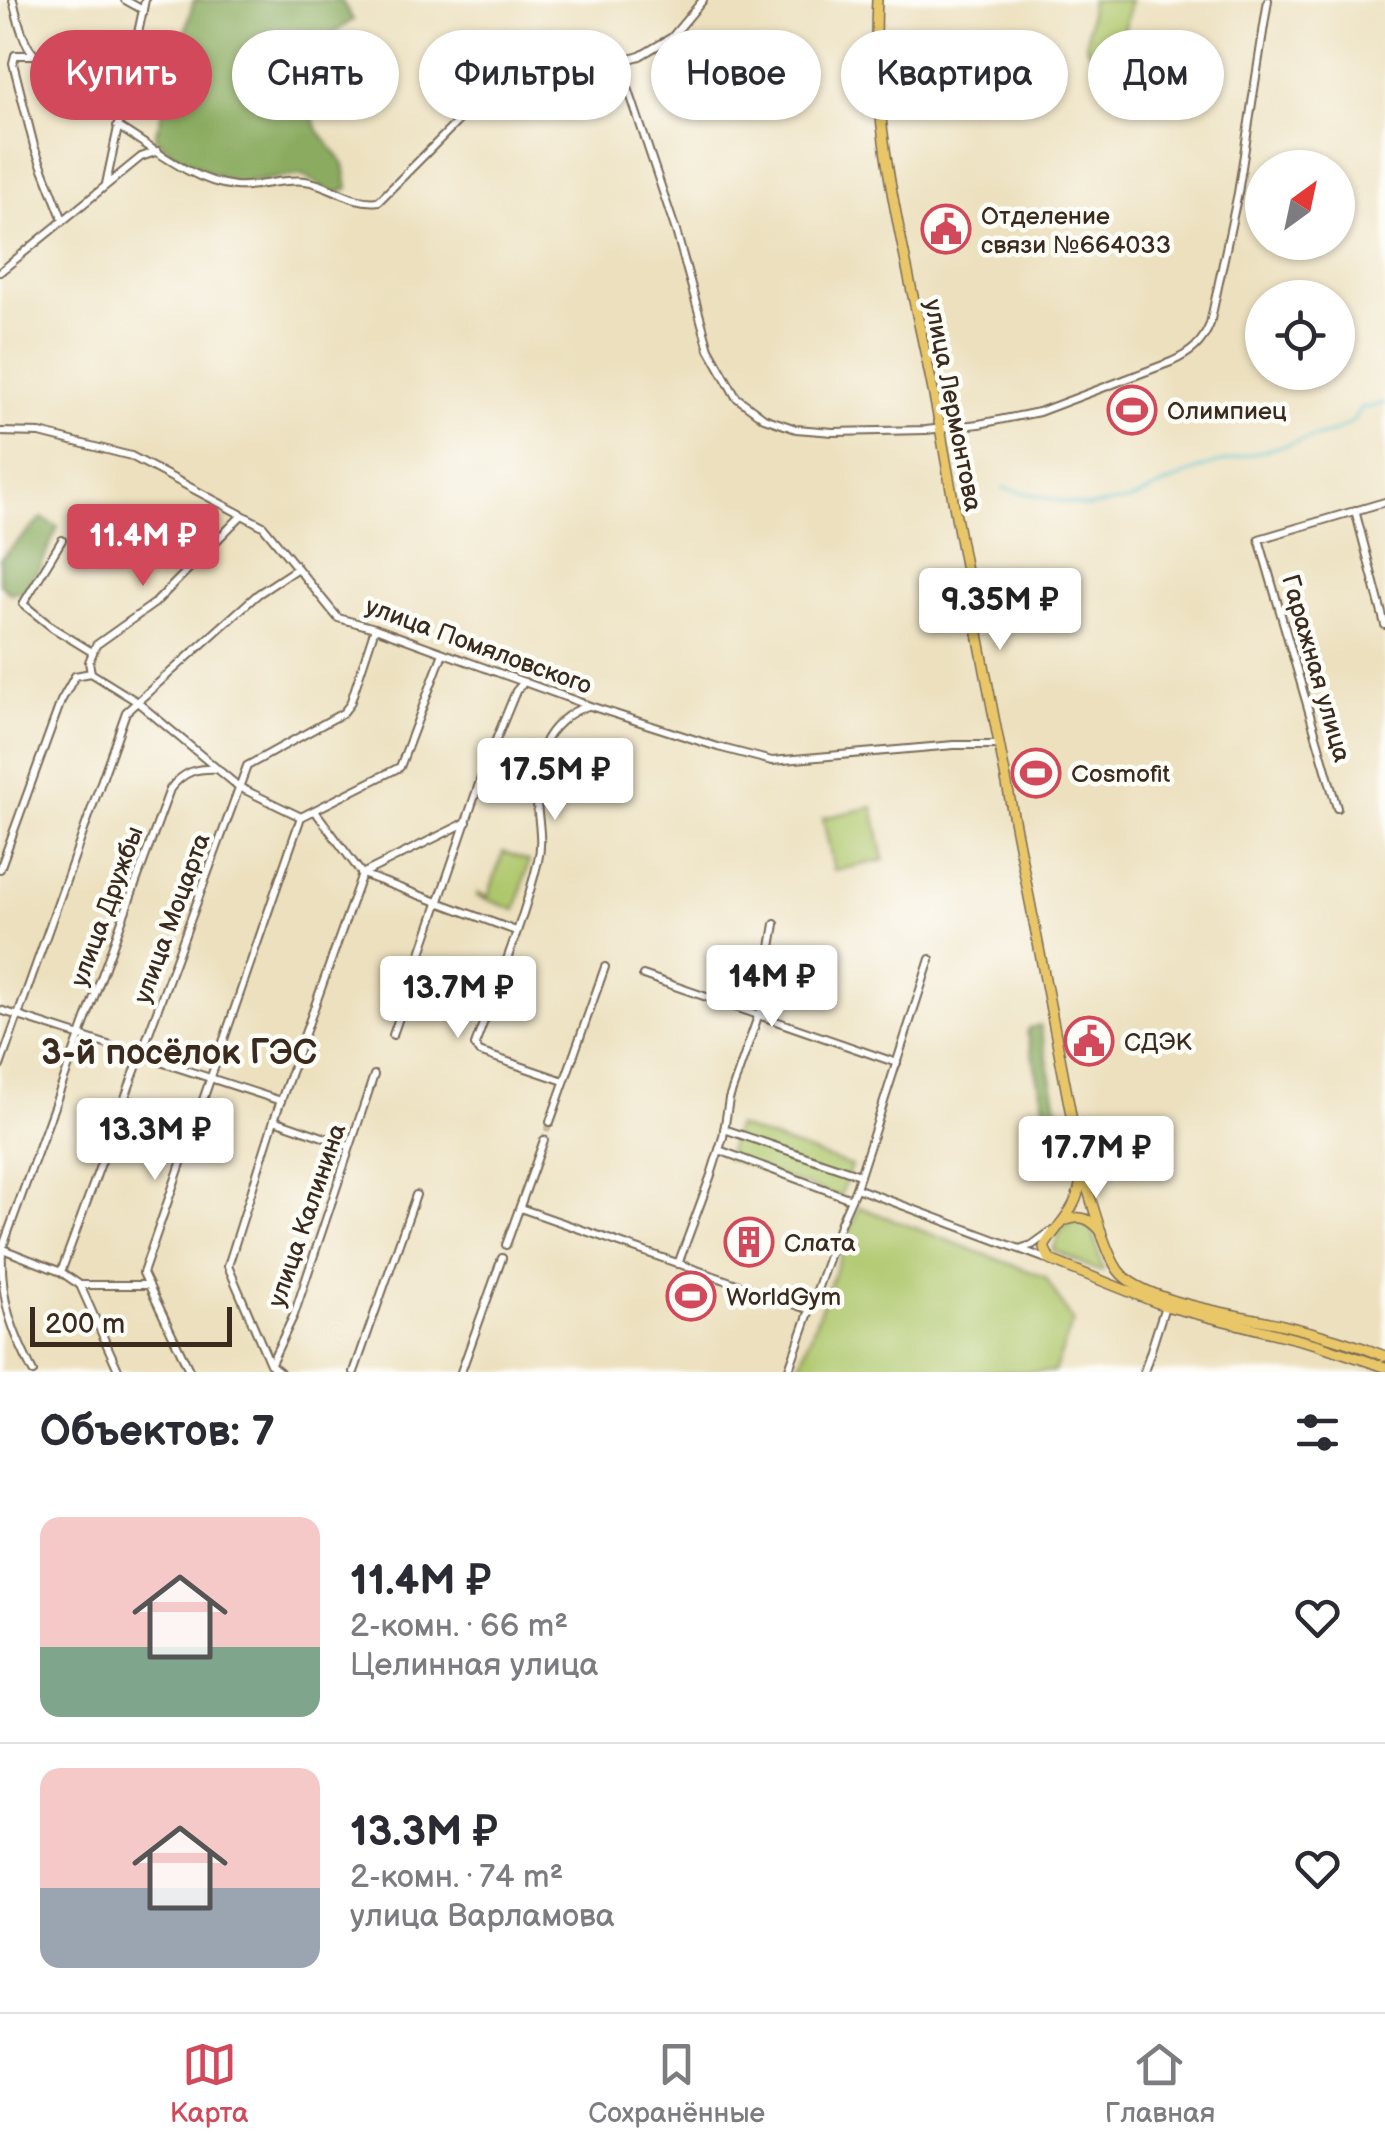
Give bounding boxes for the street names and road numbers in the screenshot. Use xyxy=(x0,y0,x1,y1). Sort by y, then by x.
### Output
street label: улица Лермонтова xyxy=(917,297,988,514)
street label: Гаражная улица xyxy=(1274,571,1357,766)
street label: улица Помяловского xyxy=(361,591,596,702)
street label: улица Дружбы xyxy=(64,822,151,991)
street label: улица Моцарта xyxy=(127,829,218,1008)
street label: улица Калинина xyxy=(262,1119,353,1311)

